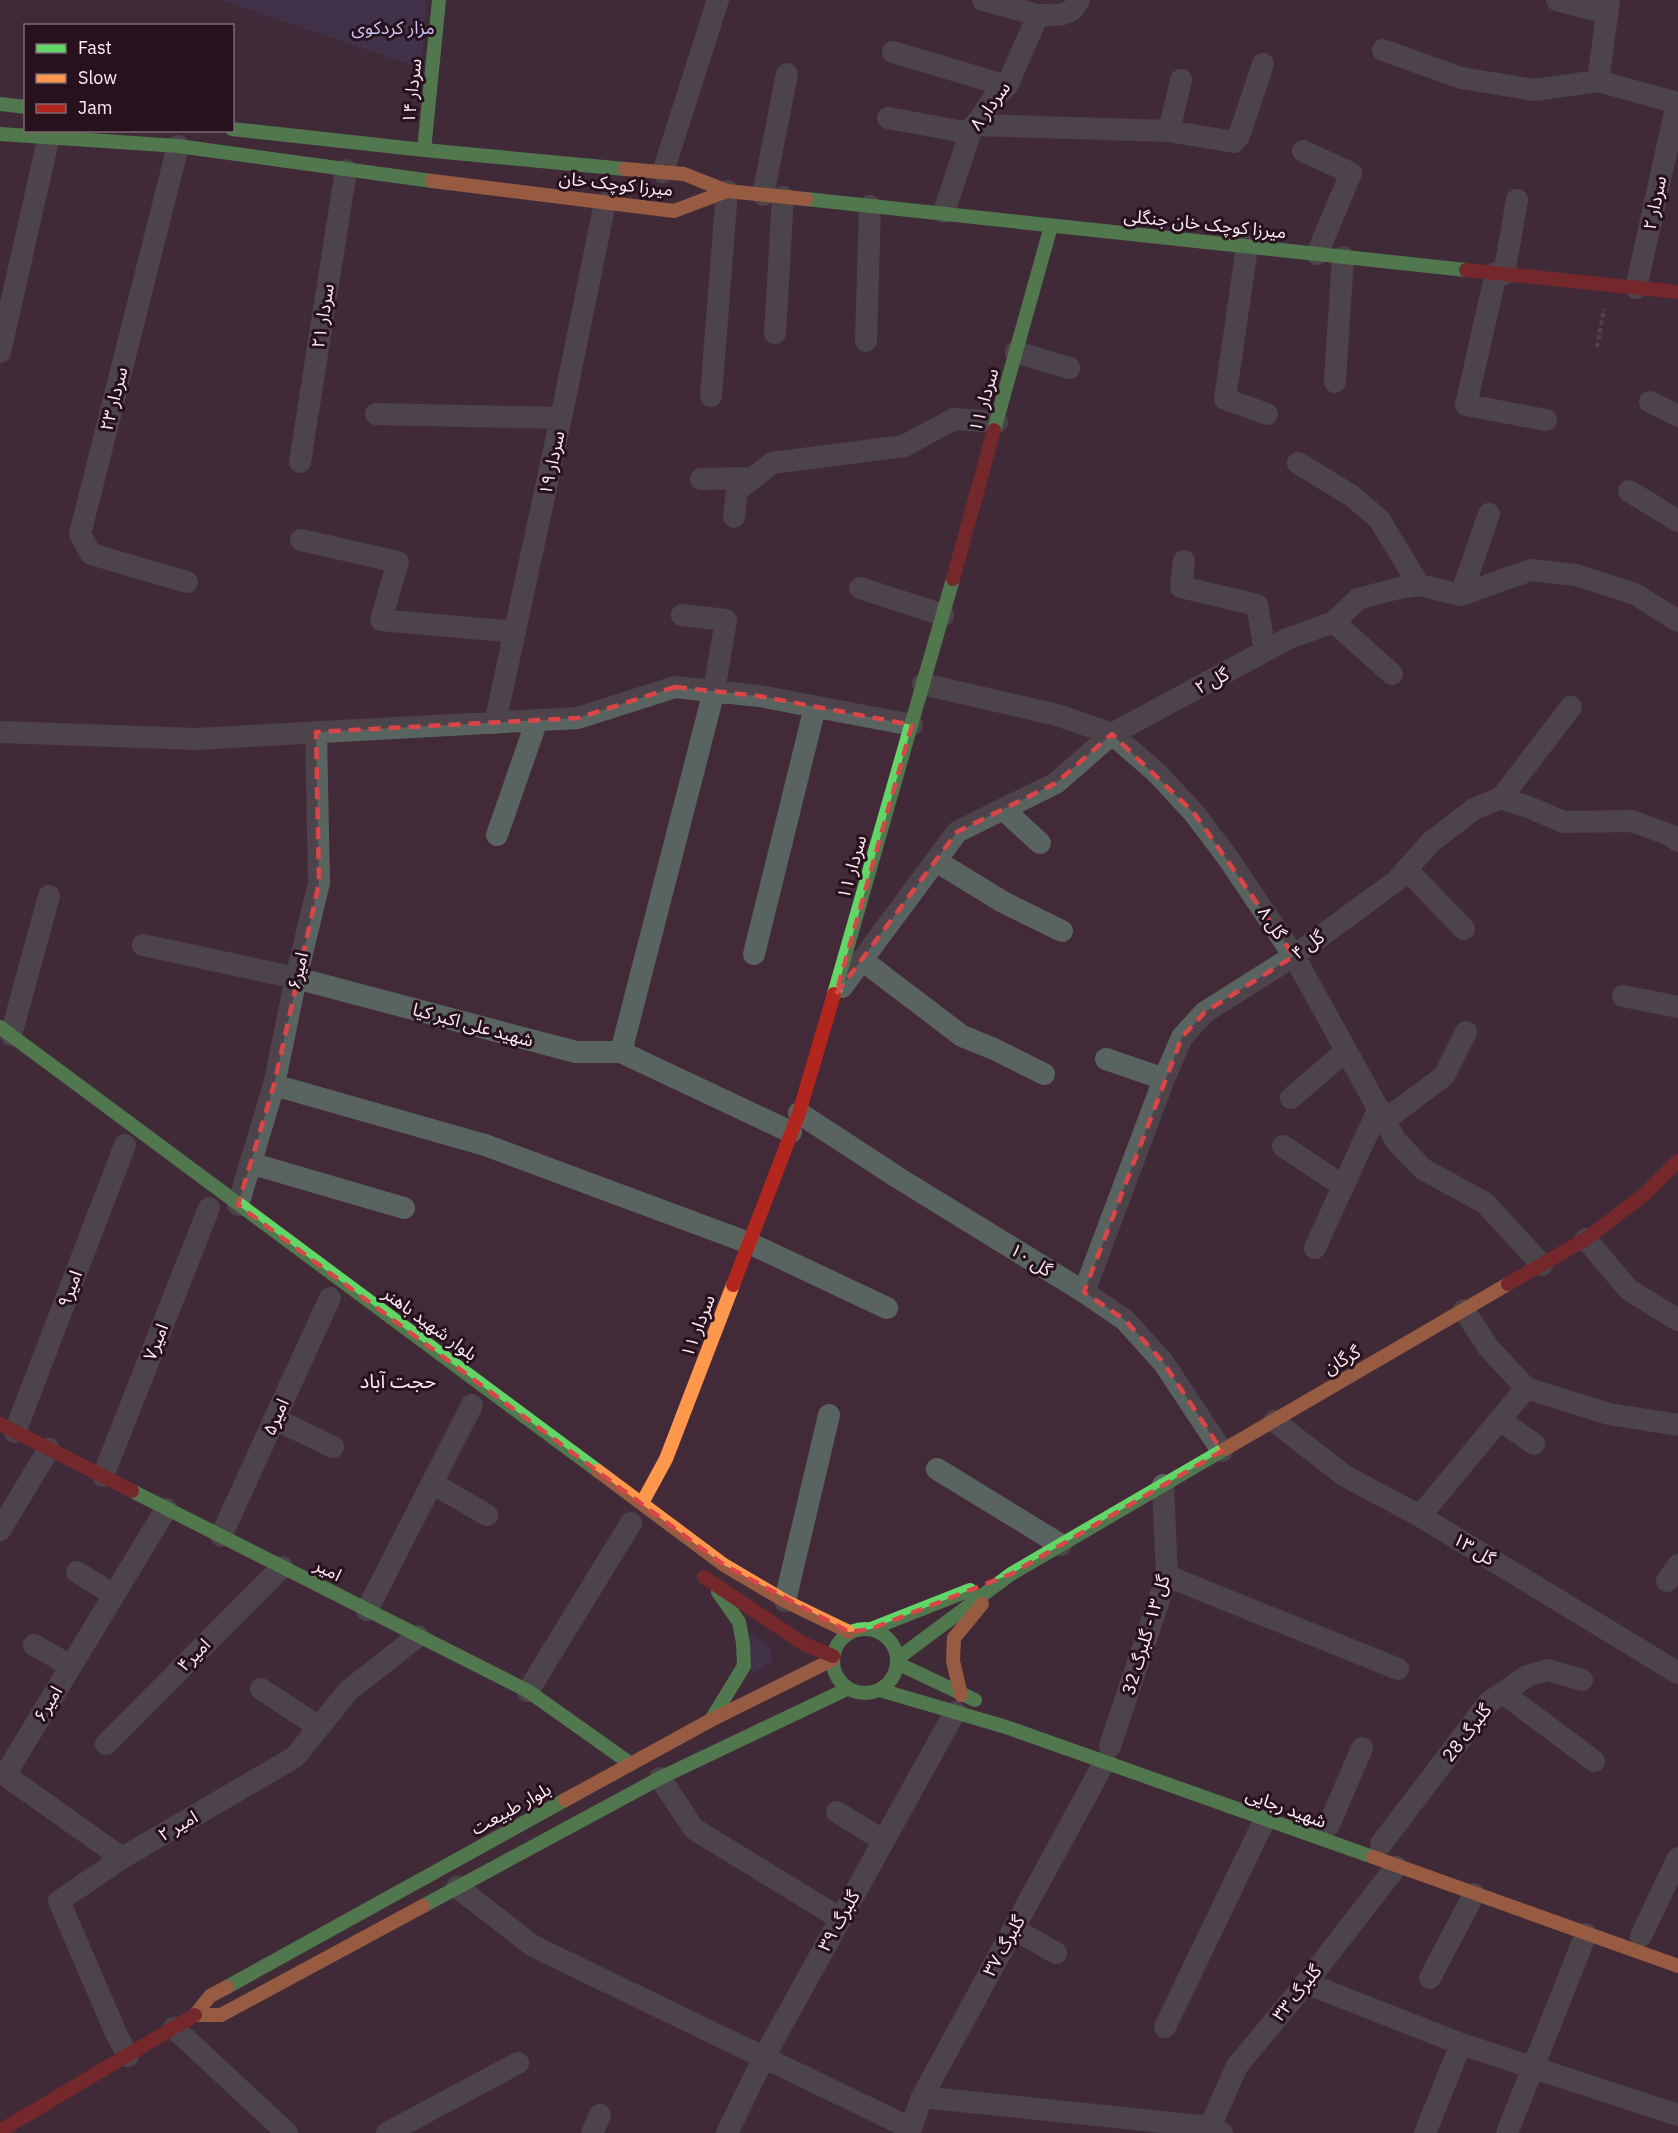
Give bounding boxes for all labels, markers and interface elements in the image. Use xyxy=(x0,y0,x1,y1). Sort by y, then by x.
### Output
park label: مزار کردکوی xyxy=(351,16,435,39)
legend xyxy=(24,24,234,132)
text: Fast xyxy=(78,36,112,59)
street label: سردار ۱۴ xyxy=(397,57,426,124)
text: Slow xyxy=(78,66,117,89)
street label: سردار ۸ xyxy=(964,77,1015,135)
text: Jam xyxy=(78,96,113,119)
street label: میرزا کوچک خان xyxy=(558,166,674,201)
street label: سردار ۲ xyxy=(1638,174,1671,232)
street label: میرزا کوچک خان جنگلی xyxy=(1123,204,1287,244)
street label: سردار ۲۱ xyxy=(306,282,339,350)
street label: سردار ۲۳ xyxy=(94,365,133,433)
street label: سردار ۱۱ xyxy=(964,365,1004,434)
street label: سردار ۱۹ xyxy=(534,429,570,497)
street label: گل ۲ xyxy=(1191,662,1233,699)
street label: سردار ۱۱ xyxy=(832,832,872,901)
street label: گل ۸ xyxy=(1253,902,1292,944)
street label: گل ۴ xyxy=(1287,925,1329,964)
street label: امیر۶ xyxy=(282,950,313,992)
street label: شهید علی اکبر کیا xyxy=(410,997,536,1052)
street label: گل ۱۰ xyxy=(1006,1238,1057,1282)
street label: امیر۹ xyxy=(52,1267,87,1311)
street label: بلوار شهید باهنر xyxy=(378,1281,482,1366)
street label: سردار ۱۱ xyxy=(675,1291,720,1360)
street label: امیر۷ xyxy=(138,1320,173,1364)
street label: گرگان xyxy=(1319,1340,1365,1379)
district label: حجت آباد xyxy=(360,1367,436,1394)
street label: امیر۵ xyxy=(257,1395,294,1439)
street label: گل ۱۳ xyxy=(1449,1527,1500,1570)
street label: امیر xyxy=(310,1553,346,1586)
street label: گل ۱۳- گلبرگ 32 xyxy=(1116,1572,1175,1697)
street label: امیر۴ xyxy=(172,1633,215,1676)
street label: امیر۶ xyxy=(28,1682,67,1726)
street label: گلبرگ 28 xyxy=(1437,1699,1497,1766)
street label: بلوار طبیعت xyxy=(467,1777,555,1840)
street label: شهید رجایی xyxy=(1243,1782,1330,1833)
street label: امیر ۲ xyxy=(154,1805,202,1846)
street label: گلبرگ ۳۹ xyxy=(812,1886,865,1955)
street label: گلبرگ ۳۷ xyxy=(977,1911,1030,1980)
street label: گلبرگ ۳۳ xyxy=(1267,1959,1327,2026)

